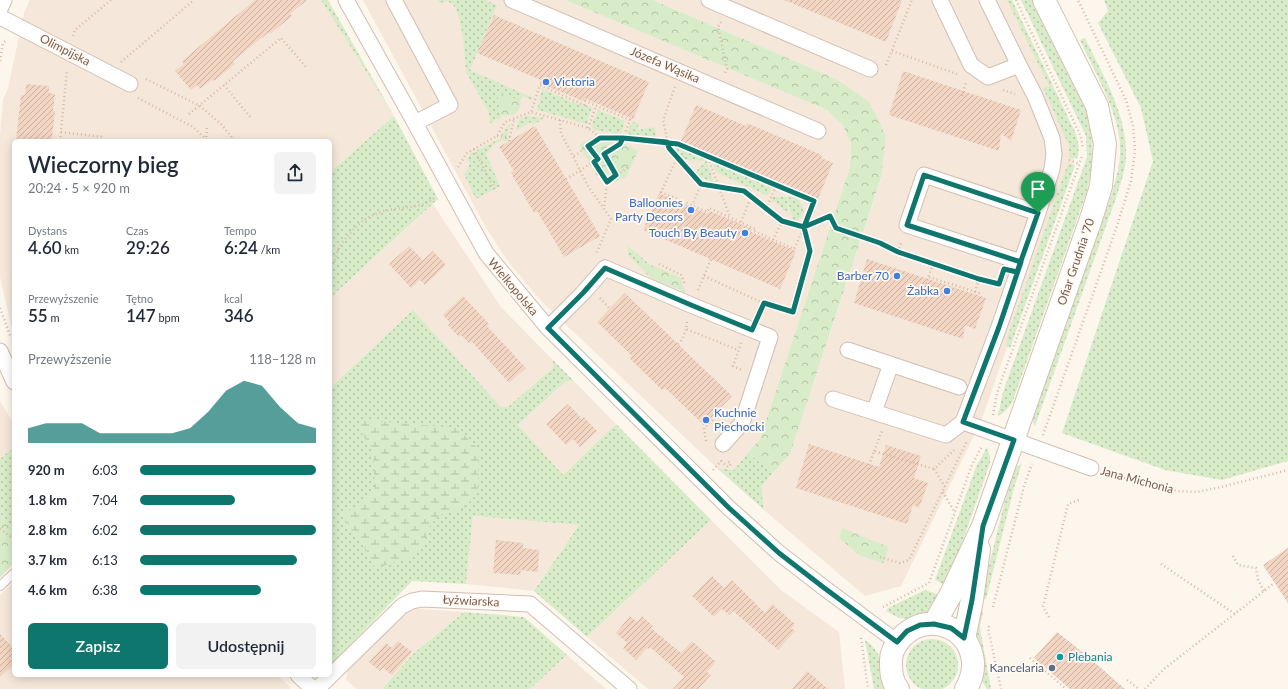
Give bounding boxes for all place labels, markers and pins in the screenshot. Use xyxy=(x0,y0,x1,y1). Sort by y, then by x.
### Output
place label: Victoria xyxy=(554,74,595,89)
marker: Victoria xyxy=(541,77,551,87)
pin xyxy=(1021,172,1055,213)
place label: Balloonies Party Decors xyxy=(615,195,683,224)
marker: Balloonies Party Decors xyxy=(686,205,696,215)
place label: Touch By Beauty xyxy=(649,225,738,240)
marker: Touch By Beauty xyxy=(740,228,750,238)
place label: Barber 70 xyxy=(837,268,889,283)
marker: Barber 70 xyxy=(892,271,902,281)
place label: Żabka xyxy=(907,283,939,298)
marker: Żabka xyxy=(942,286,952,296)
place label: Kuchnie Piechocki xyxy=(714,405,764,434)
marker: Kuchnie Piechocki xyxy=(701,415,711,425)
place label: Plebania xyxy=(1068,649,1113,664)
marker: Plebania xyxy=(1055,652,1065,662)
place label: Kancelaria xyxy=(989,660,1044,675)
marker: Kancelaria xyxy=(1047,663,1057,673)

